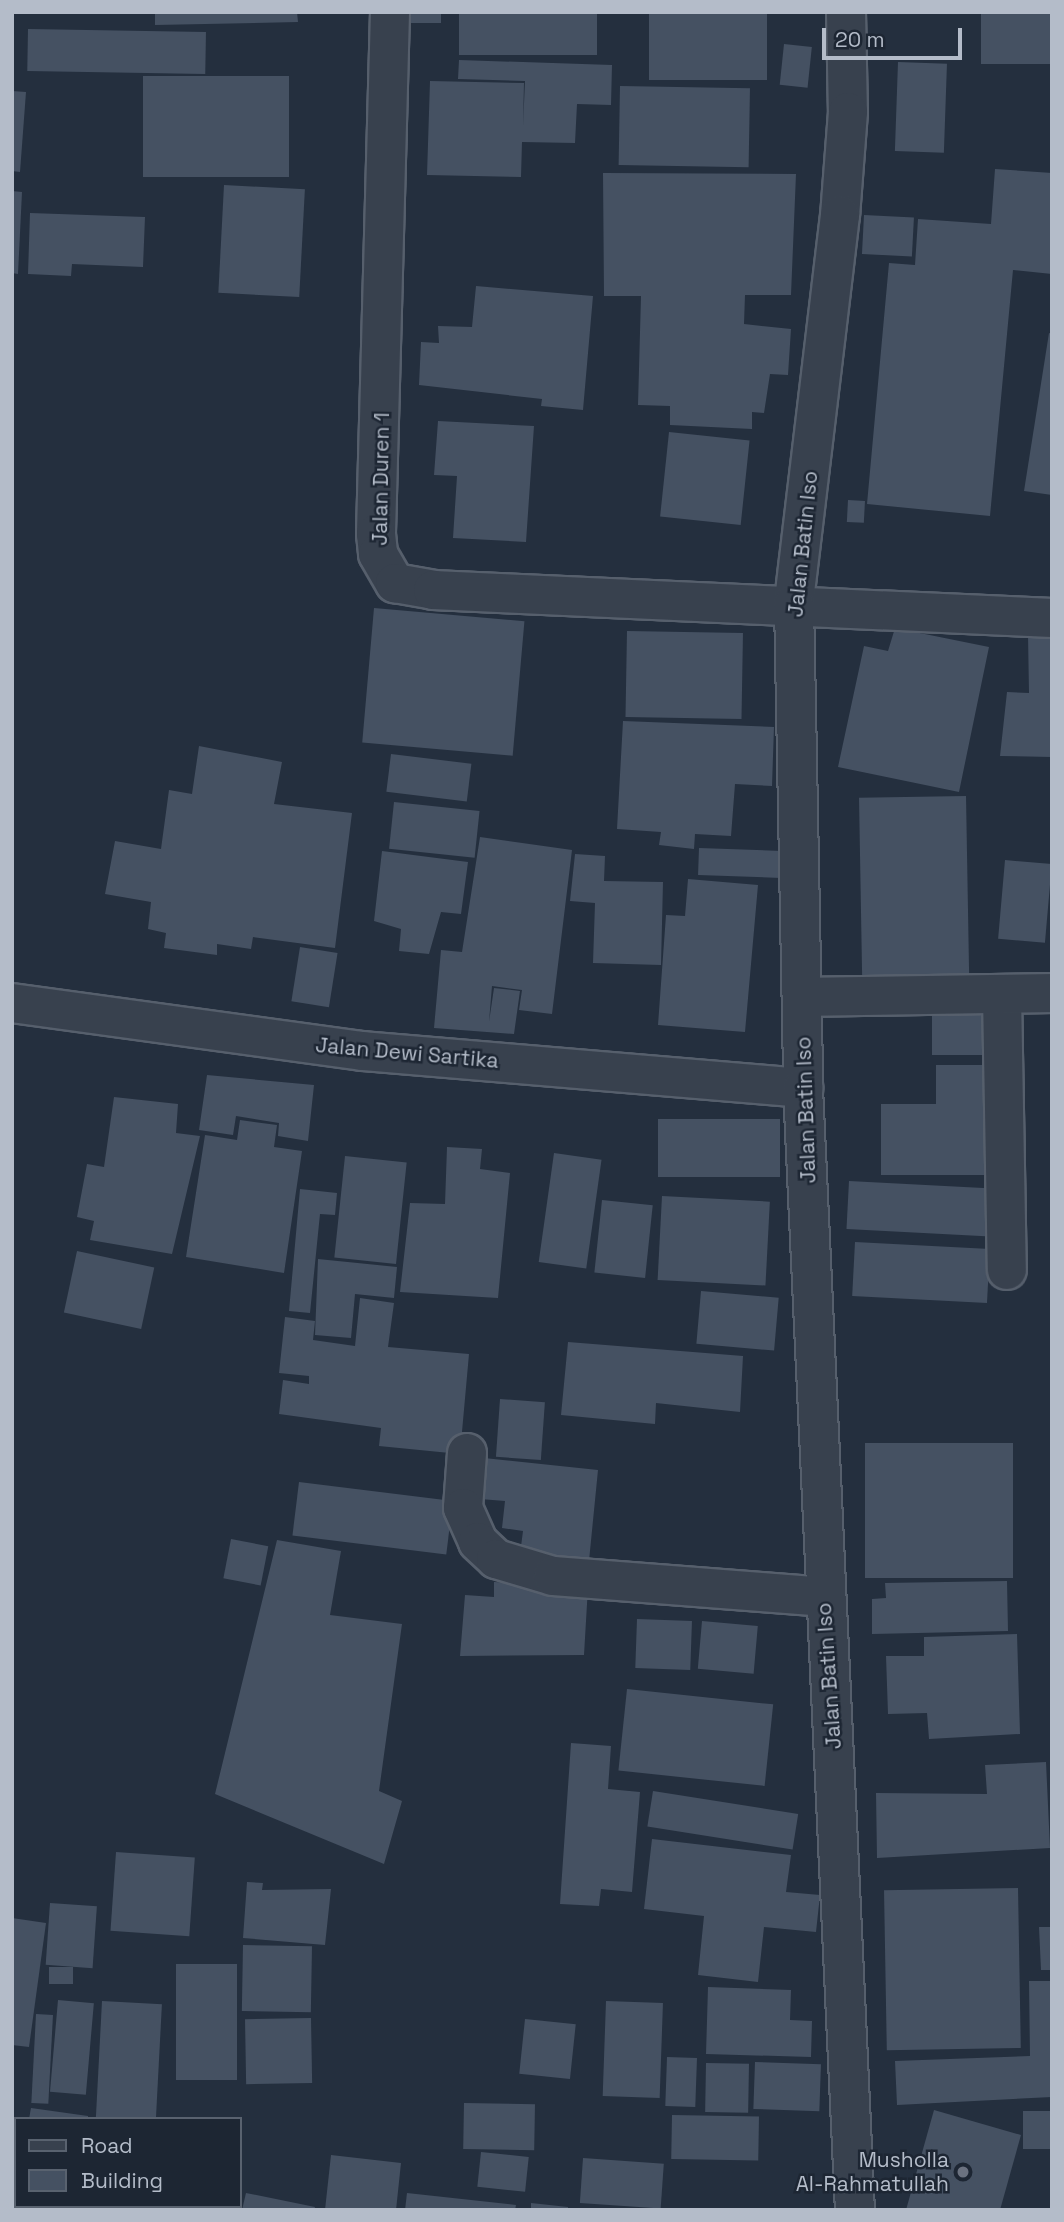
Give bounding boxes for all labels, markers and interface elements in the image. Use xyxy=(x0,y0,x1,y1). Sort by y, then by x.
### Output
scale bar xyxy=(826,14,966,58)
text: 20 m xyxy=(835,26,885,53)
street label: Jalan Duren 1 xyxy=(367,412,395,546)
street label: Jalan Batin Iso xyxy=(783,470,823,618)
street label: Jalan Dewi Sartika xyxy=(314,1032,500,1074)
street label: Jalan Batin Iso xyxy=(791,1036,821,1184)
street label: Jalan Batin Iso xyxy=(811,1602,847,1750)
legend xyxy=(14,2117,242,2208)
text: Road xyxy=(81,2132,133,2159)
place label: Musholla Al-Rahmatullah xyxy=(796,2147,949,2197)
marker: Musholla Al-Rahmatullah xyxy=(955,2164,971,2180)
text: Building xyxy=(81,2167,163,2194)

